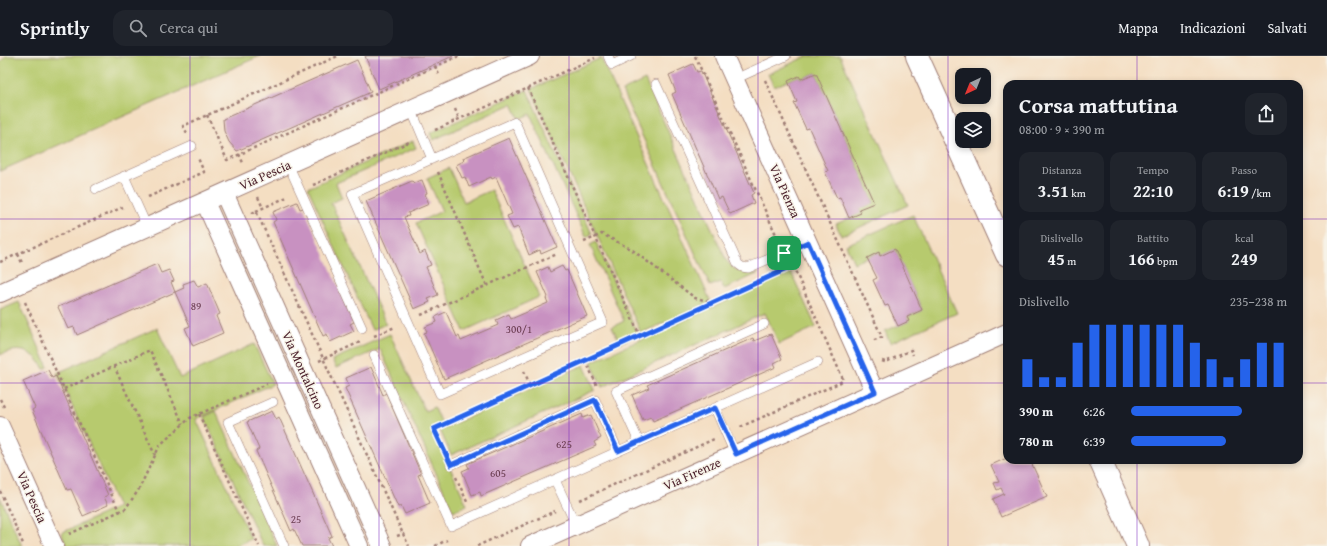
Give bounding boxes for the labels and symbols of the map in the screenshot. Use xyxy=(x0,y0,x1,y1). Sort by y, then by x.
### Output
north arrow xyxy=(955,68,991,104)
street label: Via Pescia xyxy=(236,155,295,195)
street label: Via Pienza xyxy=(765,161,806,222)
pin xyxy=(767,236,801,270)
house number: 89 xyxy=(191,298,201,314)
house number: 300/1 xyxy=(506,321,532,337)
street label: Via Montalcino xyxy=(277,328,329,412)
house number: 625 xyxy=(556,436,572,452)
street label: Via Firenze xyxy=(660,453,724,495)
house number: 605 xyxy=(490,465,506,481)
street label: Via Pescia xyxy=(12,468,52,527)
house number: 25 xyxy=(291,511,301,527)

